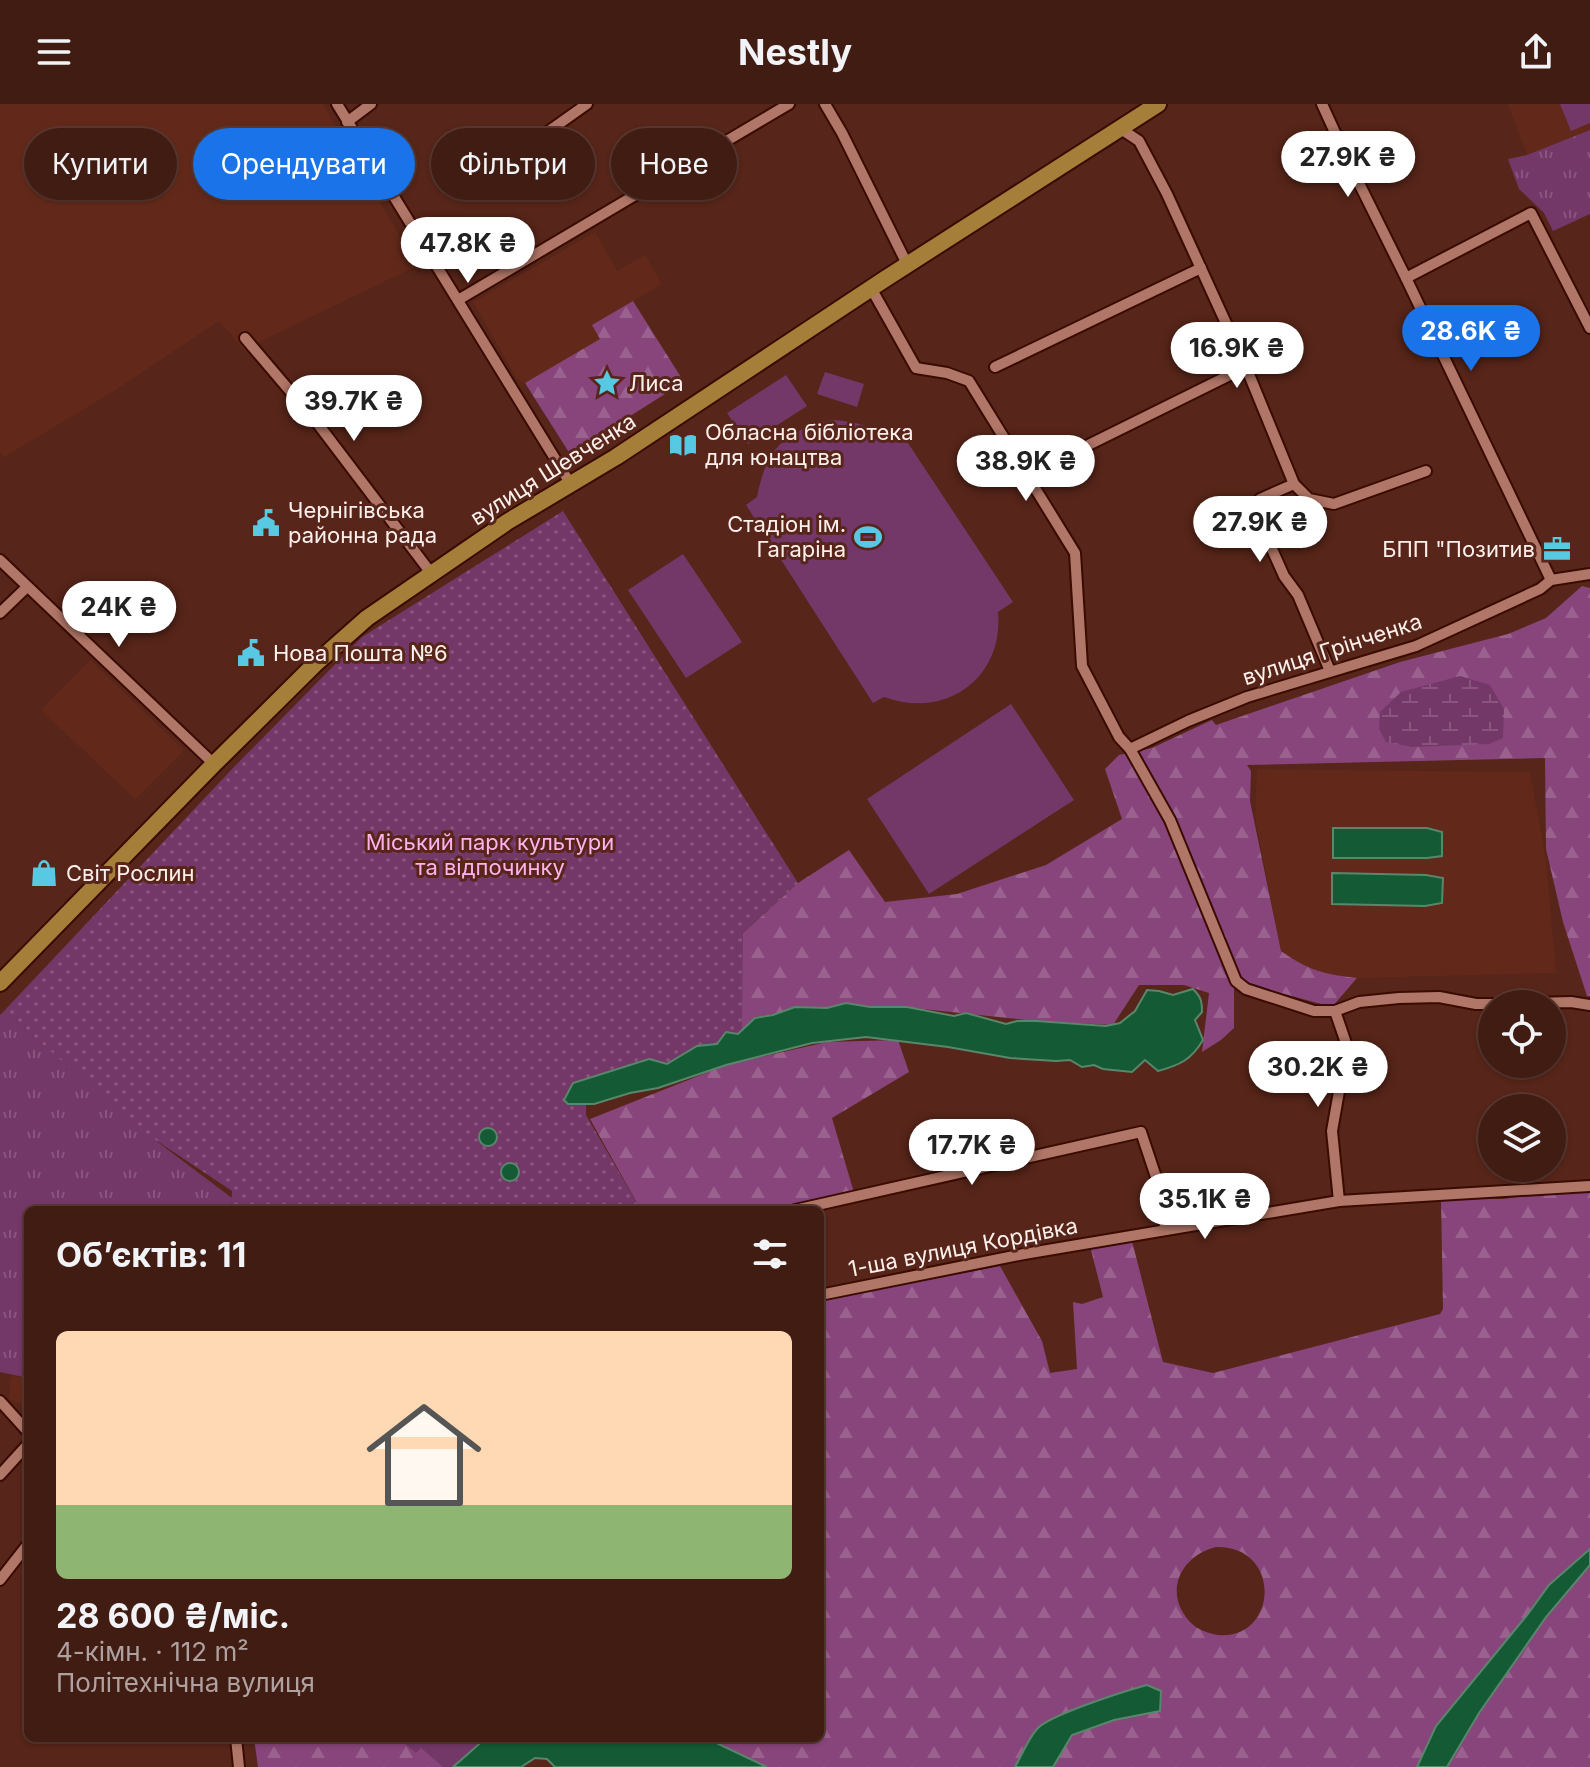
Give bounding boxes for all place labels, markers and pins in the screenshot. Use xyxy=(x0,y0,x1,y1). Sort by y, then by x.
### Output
pin: 27.9K ₴ xyxy=(1274,131,1422,199)
pin: 47.8K ₴ xyxy=(394,217,542,285)
pin: 28.6K ₴ xyxy=(1397,305,1545,373)
pin: 16.9K ₴ xyxy=(1163,322,1311,390)
place icon: Лиса xyxy=(592,368,622,398)
place label: Лиса xyxy=(629,370,684,396)
pin: 39.7K ₴ xyxy=(280,375,428,443)
place label: Обласна бібліотека для юнацтва xyxy=(705,419,914,470)
library icon: Обласна бібліотека для юнацтва xyxy=(668,430,698,460)
pin: 38.9K ₴ xyxy=(952,435,1100,503)
pin: 27.9K ₴ xyxy=(1186,496,1334,564)
place label: Чернігівська районна рада xyxy=(288,497,437,548)
public building icon: Чернігівська районна рада xyxy=(251,508,281,538)
place label: Стадіон ім. Гагаріна xyxy=(727,511,846,562)
sports icon: Стадіон ім. Гагаріна xyxy=(853,522,883,552)
office icon: БПП "Позитив xyxy=(1542,534,1572,564)
place label: БПП "Позитив xyxy=(1382,536,1535,562)
pin: 24K ₴ xyxy=(63,581,175,649)
public building icon: Нова Пошта №6 xyxy=(236,638,266,668)
place label: Нова Пошта №6 xyxy=(273,640,448,666)
shop icon: Світ Рослин xyxy=(29,858,59,888)
place label: Світ Рослин xyxy=(66,860,195,886)
pin: 30.2K ₴ xyxy=(1244,1041,1392,1109)
pin: 17.7K ₴ xyxy=(898,1119,1046,1187)
pin: 35.1K ₴ xyxy=(1131,1173,1279,1241)

